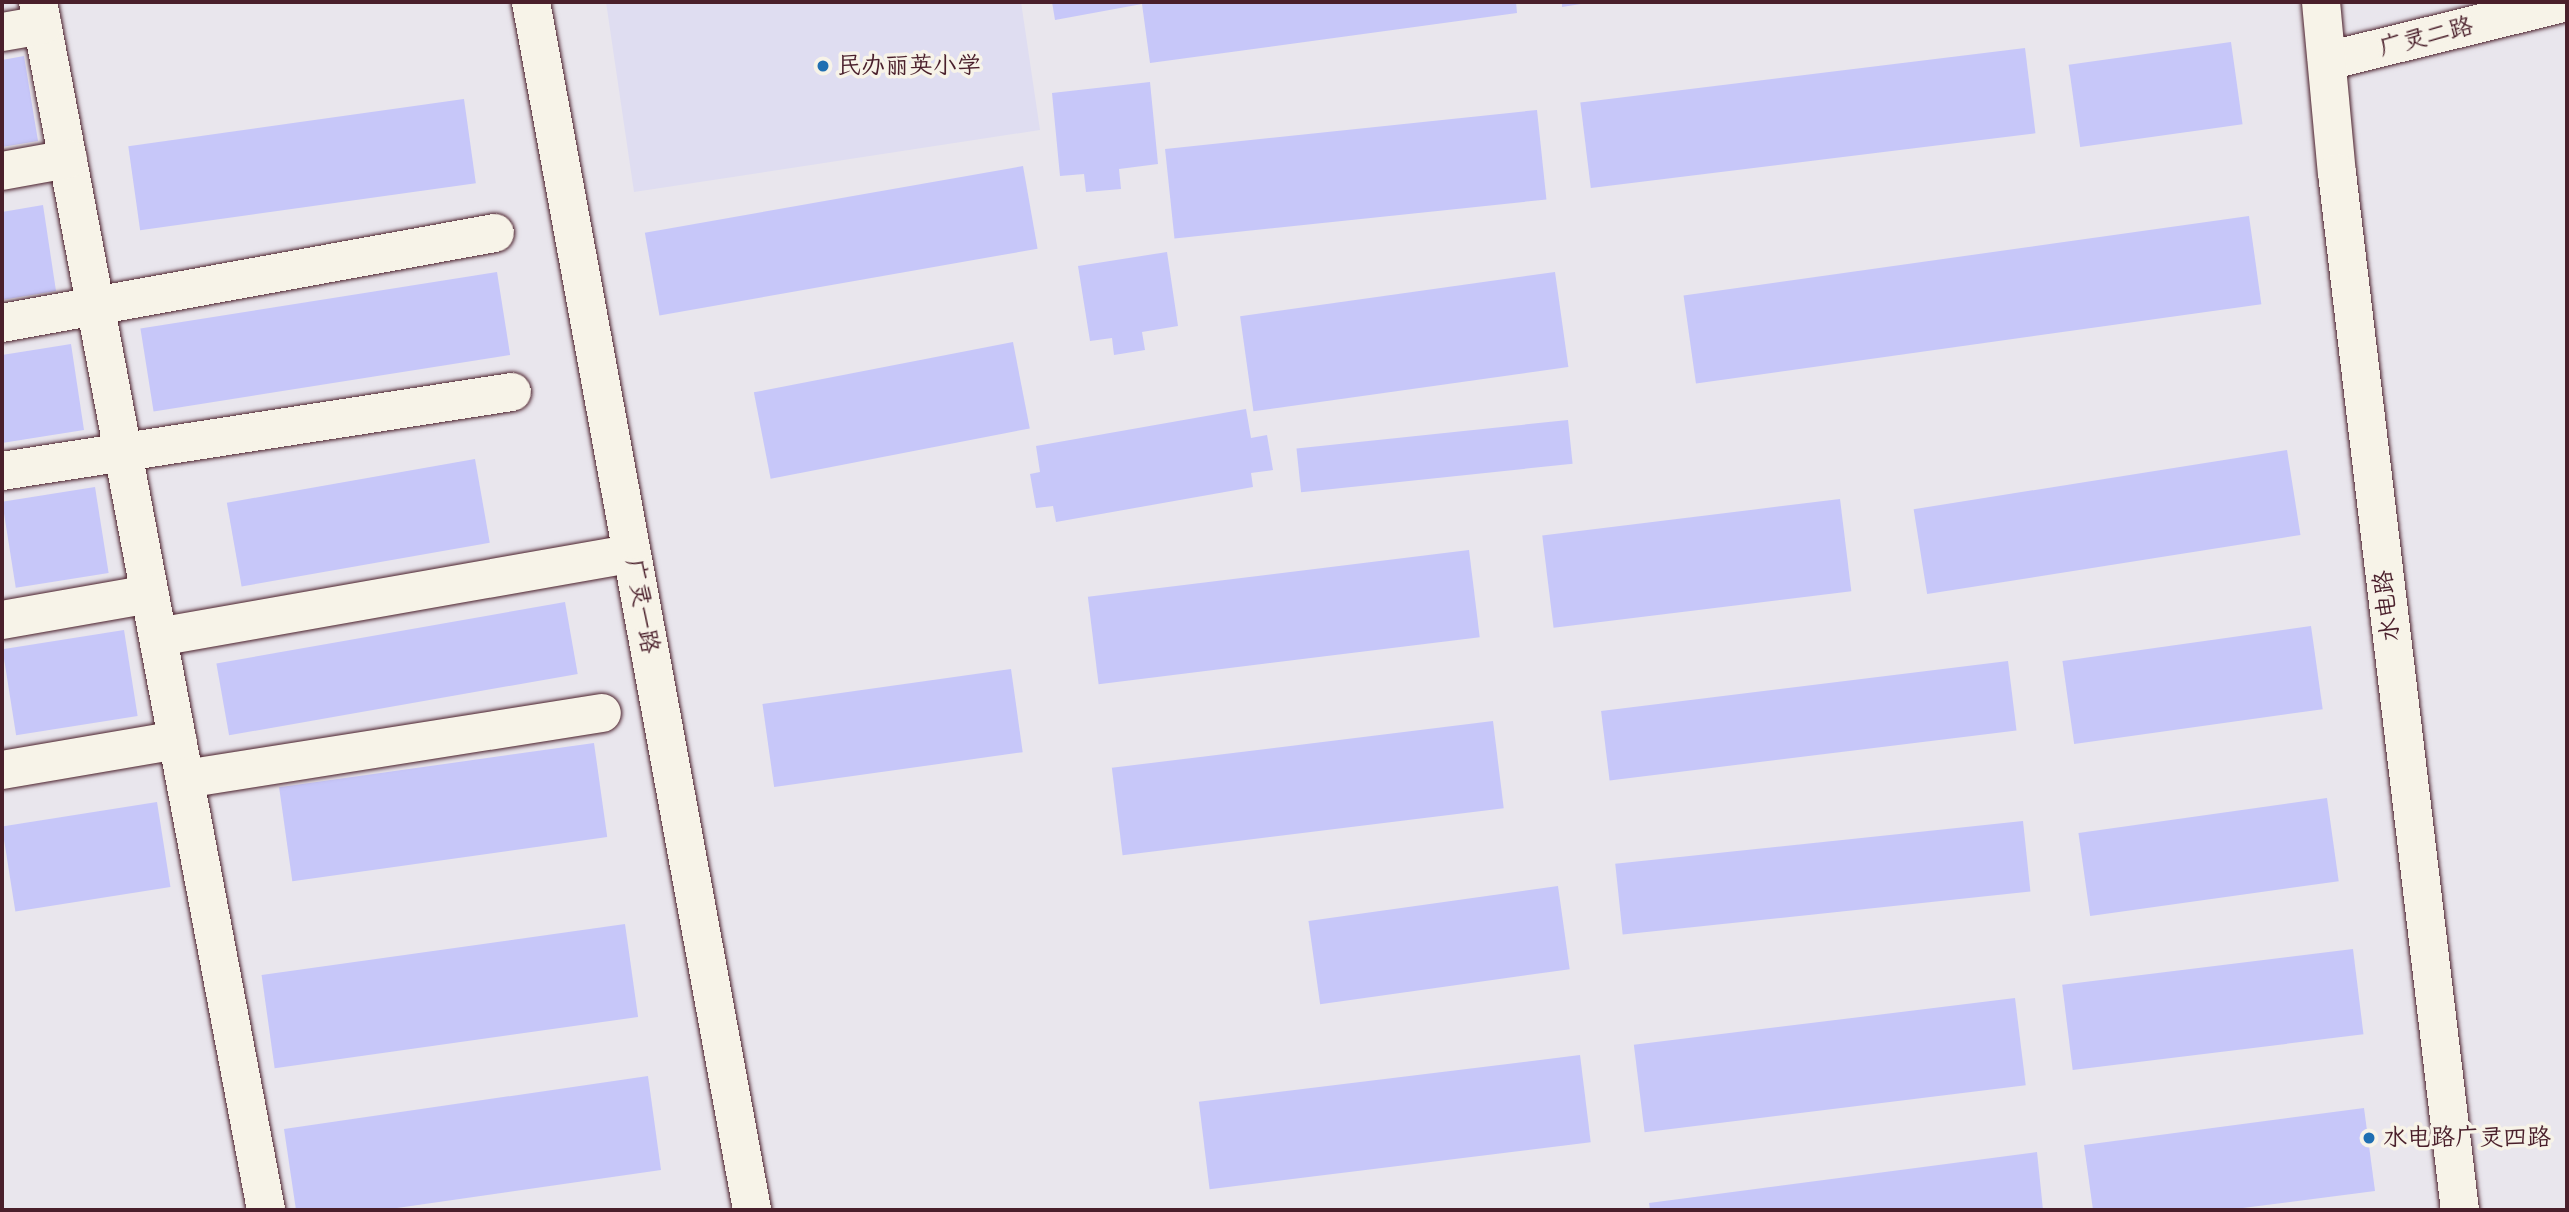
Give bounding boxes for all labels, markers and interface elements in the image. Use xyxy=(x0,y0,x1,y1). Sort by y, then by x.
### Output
street label: 广灵二路 xyxy=(2376,11,2476,63)
place label: 民办丽英小学 xyxy=(837,52,981,80)
marker: 民办丽英小学 xyxy=(815,58,831,74)
street label: 广灵一路 xyxy=(619,556,665,656)
street label: 水电路 xyxy=(2368,569,2406,643)
place label: 水电路广灵四路 xyxy=(2383,1124,2551,1152)
marker: 水电路广灵四路 xyxy=(2361,1130,2377,1146)

